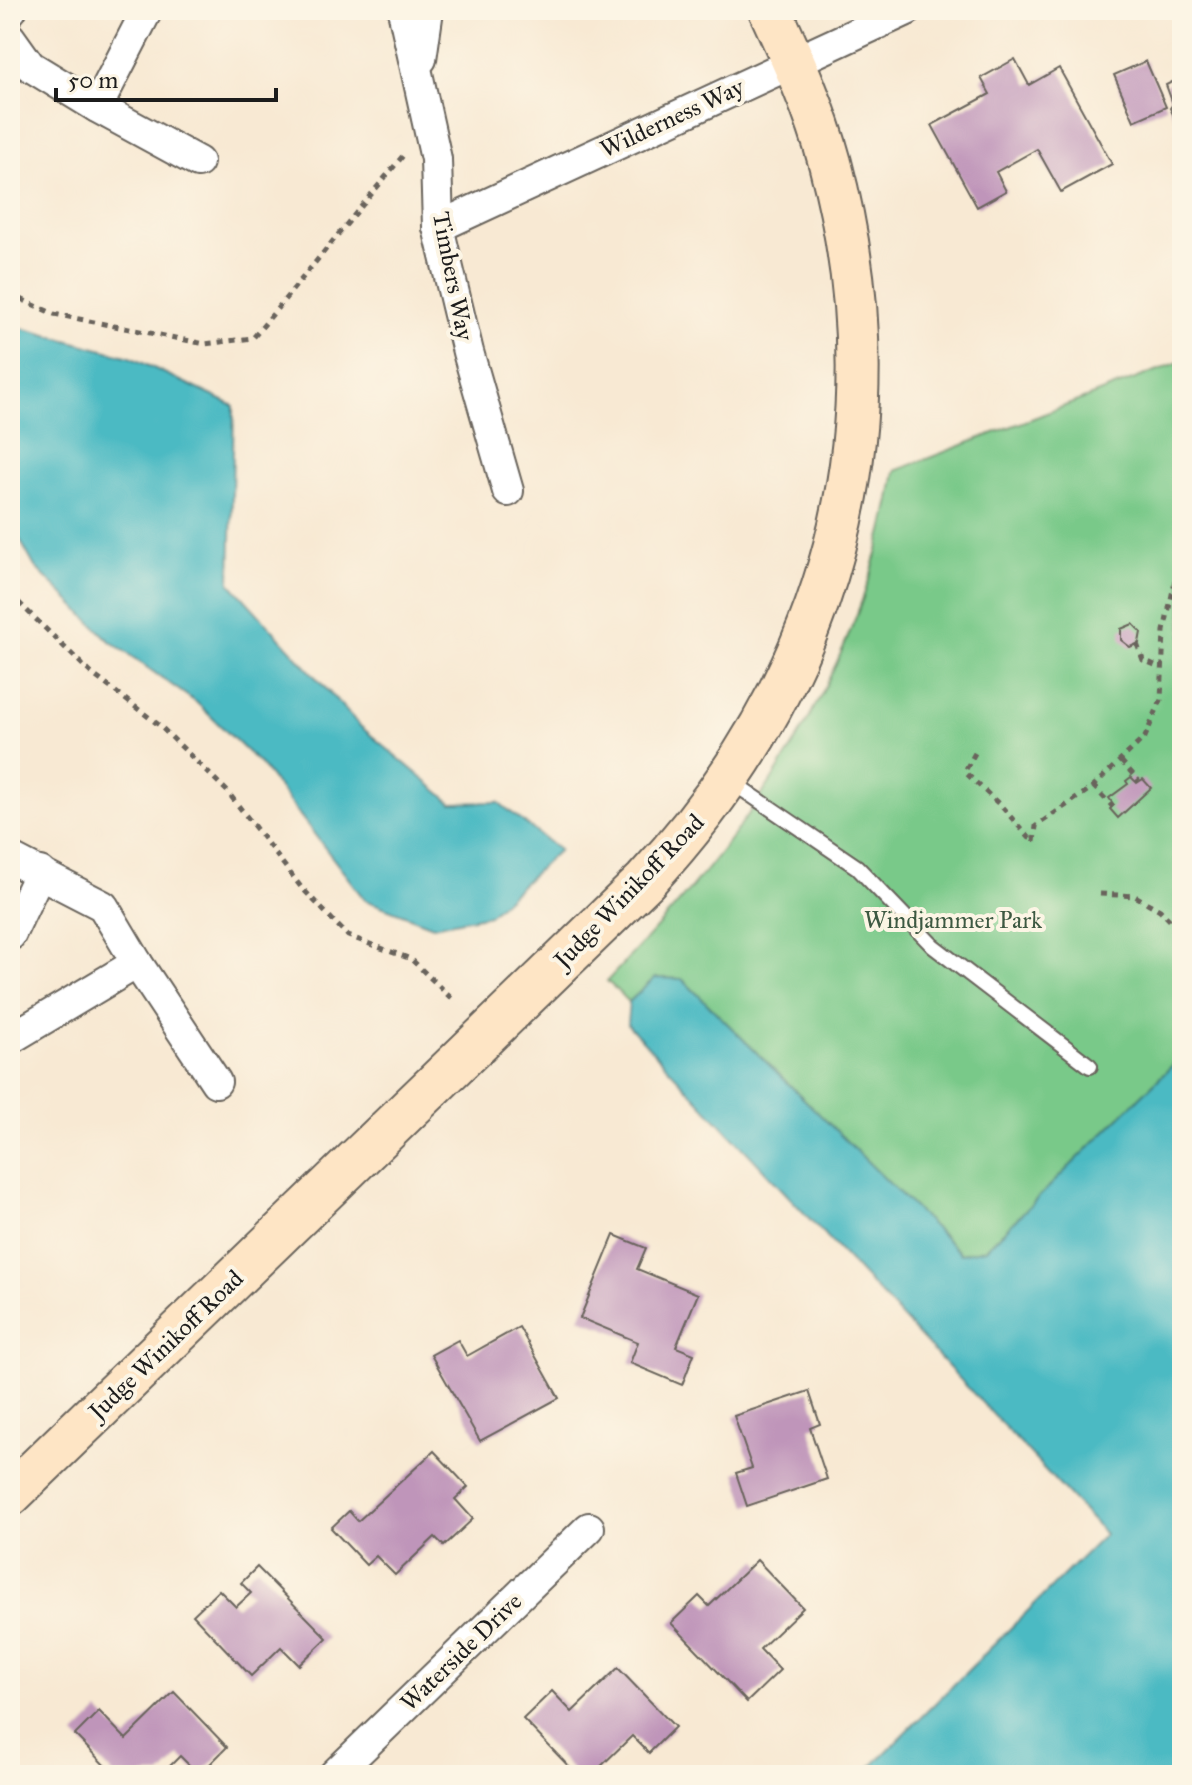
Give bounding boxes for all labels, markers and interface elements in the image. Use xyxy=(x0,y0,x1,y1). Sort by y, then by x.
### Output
scale bar xyxy=(56,52,276,102)
text: 50 m xyxy=(68,65,118,95)
street label: Wilderness Way xyxy=(595,71,749,164)
street label: Timbers Way xyxy=(426,209,480,344)
street label: Judge Winikoff Road xyxy=(546,808,710,977)
park label: Windjammer Park xyxy=(864,905,1043,935)
street label: Judge Winikoff Road xyxy=(80,1264,249,1428)
street label: Waterside Drive xyxy=(394,1587,528,1717)

